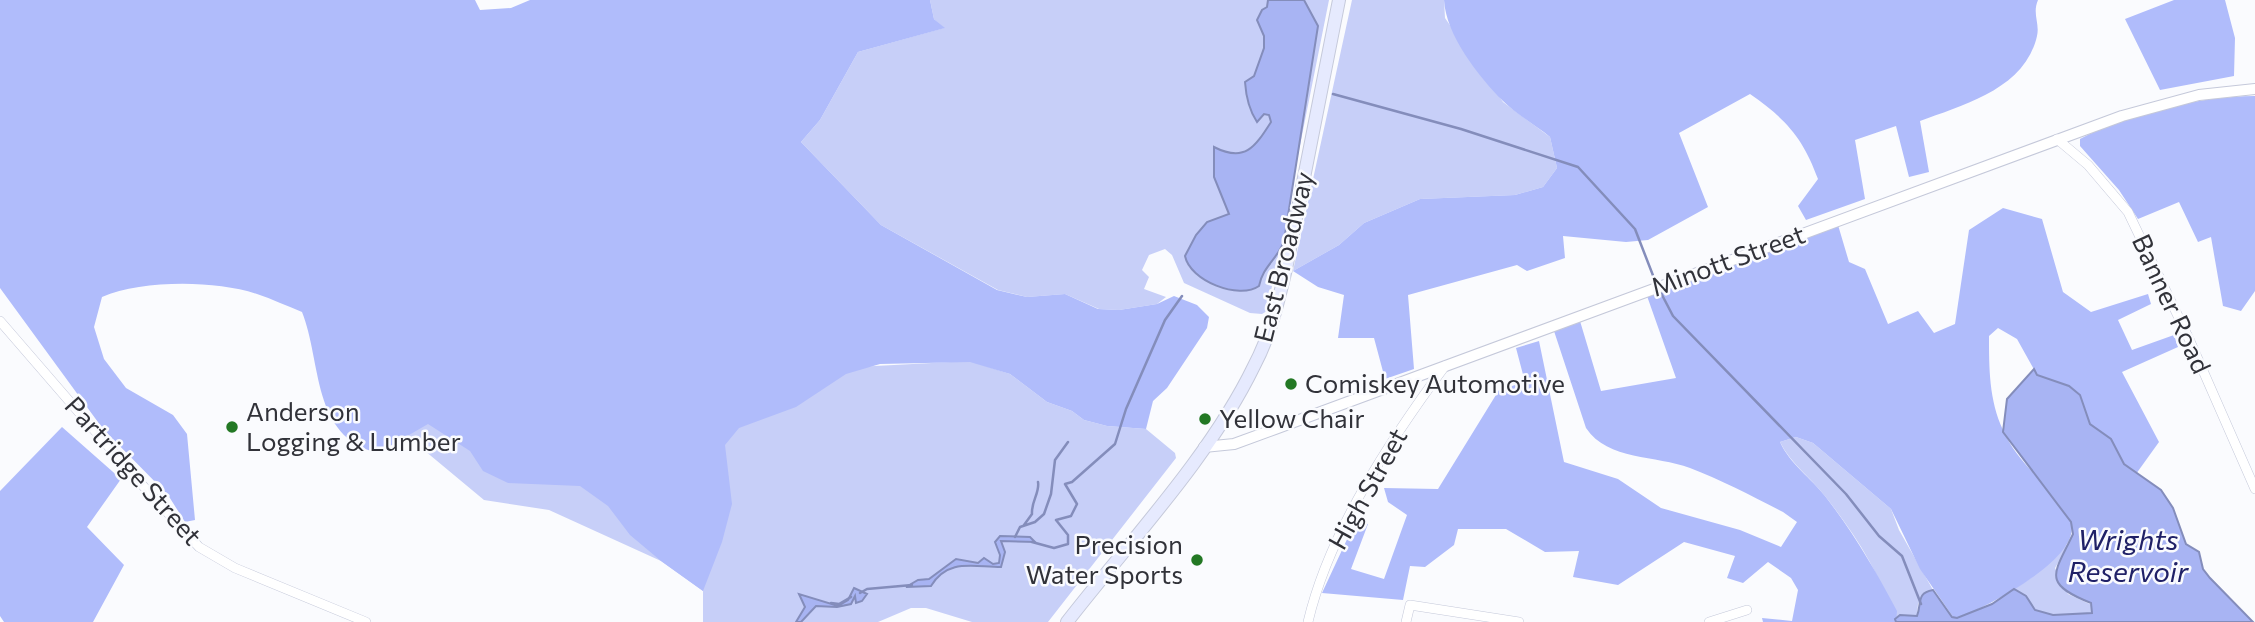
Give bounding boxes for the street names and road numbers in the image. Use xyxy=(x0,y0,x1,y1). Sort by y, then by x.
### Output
street label: East Broadway xyxy=(1246,168,1319,345)
street label: Minott Street xyxy=(1646,217,1809,302)
street label: Banner Road xyxy=(2127,229,2218,378)
street label: Partridge Street xyxy=(59,389,209,551)
street label: High Street xyxy=(1321,422,1413,554)

